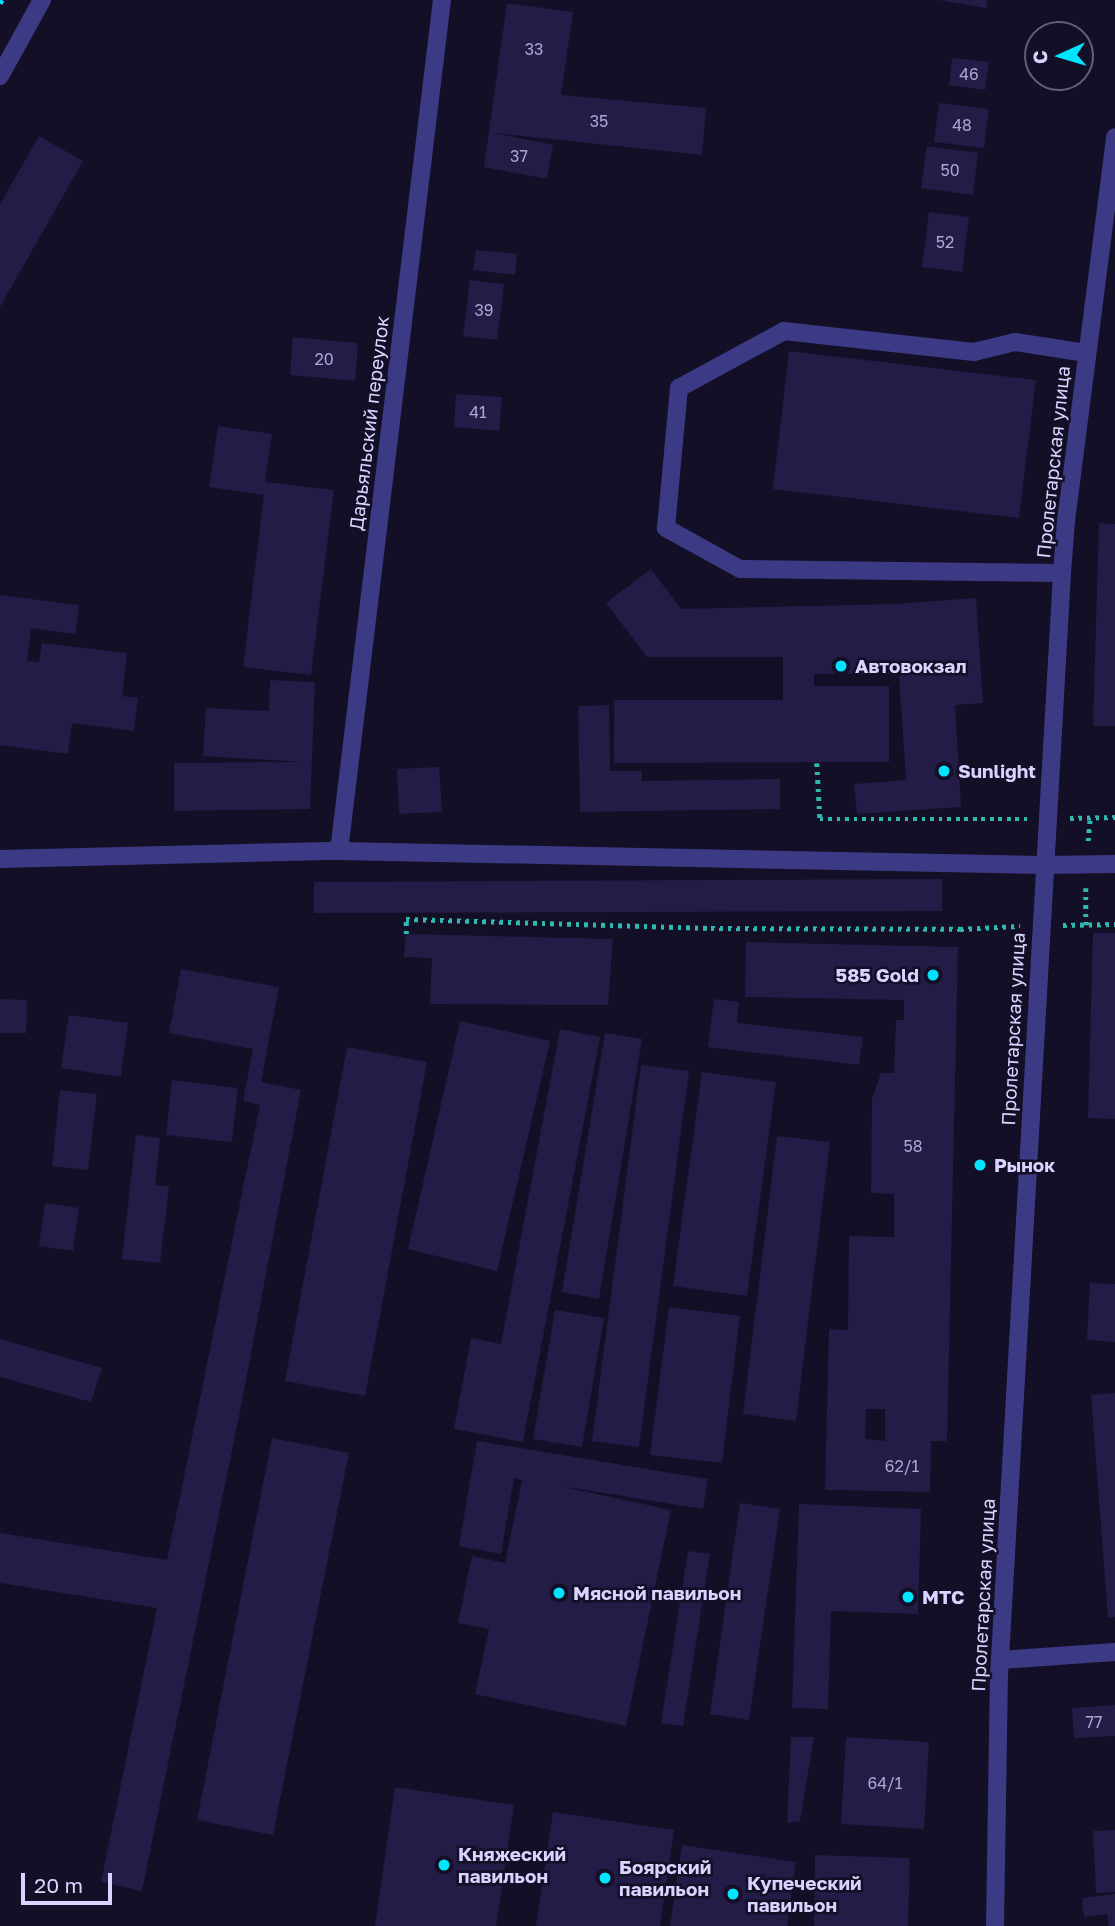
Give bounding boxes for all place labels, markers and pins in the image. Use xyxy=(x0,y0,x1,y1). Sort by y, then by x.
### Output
place label: Автовокзал xyxy=(855,655,967,677)
marker: Автовокзал xyxy=(833,658,849,674)
place label: Sunlight xyxy=(958,760,1036,782)
marker: Sunlight xyxy=(936,763,952,779)
place label: 585 Gold xyxy=(836,964,919,986)
marker: 585 Gold xyxy=(925,967,941,983)
place label: Рынок xyxy=(994,1154,1055,1176)
marker: Рынок xyxy=(972,1157,988,1173)
place label: Мясной павильон xyxy=(573,1582,741,1604)
marker: Мясной павильон xyxy=(551,1585,567,1601)
place label: МТС xyxy=(922,1586,965,1608)
marker: МТС xyxy=(900,1589,916,1605)
place label: Княжеский павильон xyxy=(458,1843,566,1887)
place label: Боярский павильон xyxy=(619,1856,711,1900)
marker: Княжеский павильон xyxy=(436,1857,452,1873)
marker: Боярский павильон xyxy=(597,1870,613,1886)
place label: Купеческий павильон xyxy=(747,1872,862,1916)
marker: Купеческий павильон xyxy=(725,1886,741,1902)

